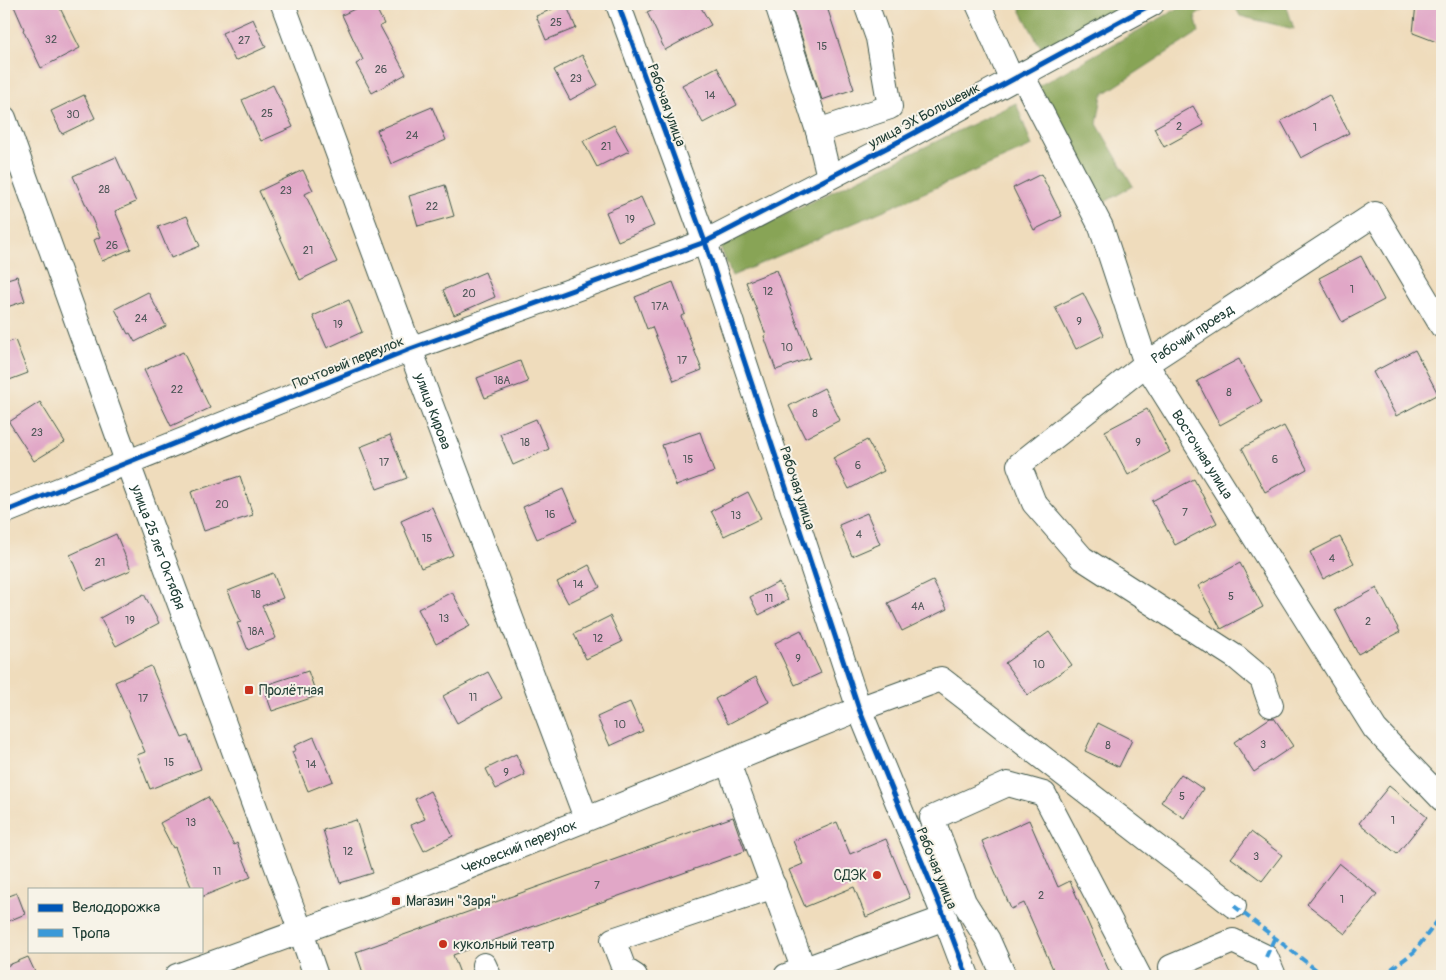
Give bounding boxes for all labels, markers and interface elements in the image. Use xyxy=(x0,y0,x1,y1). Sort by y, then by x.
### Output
house number: 25 xyxy=(550,16,562,29)
house number: 32 xyxy=(45,33,57,46)
house number: 27 xyxy=(238,34,250,47)
house number: 15 xyxy=(817,40,827,53)
street label: Рабочая улица xyxy=(644,62,689,149)
house number: 26 xyxy=(375,63,387,76)
house number: 23 xyxy=(570,72,582,85)
street label: улица ЭХ Большевик xyxy=(865,79,983,152)
house number: 14 xyxy=(705,89,716,102)
house number: 25 xyxy=(261,107,273,120)
house number: 30 xyxy=(66,108,80,121)
house number: 2 xyxy=(1176,120,1182,133)
house number: 1 xyxy=(1313,121,1317,134)
house number: 24 xyxy=(406,129,419,142)
house number: 21 xyxy=(601,140,611,153)
house number: 28 xyxy=(98,183,110,196)
house number: 23 xyxy=(280,184,292,197)
house number: 22 xyxy=(426,200,438,213)
house number: 19 xyxy=(625,213,635,226)
house number: 26 xyxy=(106,239,118,252)
house number: 21 xyxy=(303,244,313,257)
house number: 1 xyxy=(1350,283,1354,296)
house number: 12 xyxy=(763,285,773,298)
house number: 20 xyxy=(462,287,476,300)
house number: 17А xyxy=(651,300,669,313)
street label: Рабочий проезд xyxy=(1148,301,1237,367)
house number: 24 xyxy=(135,312,148,325)
house number: 9 xyxy=(1076,315,1082,328)
house number: 19 xyxy=(333,318,343,331)
street label: Почтовый переулок xyxy=(290,332,406,393)
house number: 10 xyxy=(781,341,793,354)
house number: 17 xyxy=(677,354,687,367)
street label: улица Кирова xyxy=(411,370,455,452)
house number: 18А xyxy=(494,374,510,387)
house number: 22 xyxy=(171,383,183,396)
house number: 8 xyxy=(1226,386,1232,399)
house number: 8 xyxy=(812,407,818,420)
street label: Восточная улица xyxy=(1168,407,1236,502)
house number: 23 xyxy=(31,426,43,439)
house number: 18 xyxy=(520,436,530,449)
house number: 9 xyxy=(1135,436,1141,449)
street label: Рабочая улица xyxy=(776,444,819,532)
house number: 15 xyxy=(683,453,693,466)
house number: 6 xyxy=(1272,453,1278,466)
house number: 17 xyxy=(379,456,389,469)
house number: 6 xyxy=(855,459,861,472)
street label: улица 25 лет Октября xyxy=(127,481,189,612)
house number: 20 xyxy=(215,498,229,511)
house number: 7 xyxy=(1182,506,1188,519)
house number: 16 xyxy=(545,508,555,521)
house number: 13 xyxy=(731,509,741,522)
house number: 4 xyxy=(856,528,863,541)
house number: 15 xyxy=(422,532,432,545)
house number: 4 xyxy=(1329,552,1336,565)
house number: 21 xyxy=(95,556,105,569)
house number: 14 xyxy=(573,578,584,591)
house number: 18 xyxy=(251,588,261,601)
house number: 5 xyxy=(1228,590,1234,603)
house number: 11 xyxy=(765,592,773,605)
house number: 4А xyxy=(911,600,925,613)
house number: 13 xyxy=(439,612,449,625)
house number: 19 xyxy=(125,614,135,627)
house number: 2 xyxy=(1365,615,1371,628)
house number: 18А xyxy=(248,625,264,638)
house number: 12 xyxy=(593,632,603,645)
house number: 9 xyxy=(795,652,801,665)
house number: 10 xyxy=(1033,658,1045,671)
place label: Пролётная xyxy=(259,682,324,699)
marker: Пролётная xyxy=(243,684,255,696)
house number: 11 xyxy=(469,691,477,704)
house number: 17 xyxy=(138,692,148,705)
house number: 10 xyxy=(614,718,626,731)
house number: 3 xyxy=(1260,738,1266,751)
house number: 8 xyxy=(1105,739,1111,752)
house number: 15 xyxy=(164,756,174,769)
house number: 14 xyxy=(306,758,317,771)
house number: 9 xyxy=(503,766,509,779)
house number: 5 xyxy=(1179,790,1185,803)
house number: 1 xyxy=(1391,814,1395,827)
house number: 13 xyxy=(186,816,196,829)
street label: Чеховский переулок xyxy=(459,816,579,878)
street label: Рабочая улица xyxy=(912,825,961,912)
house number: 12 xyxy=(343,845,353,858)
house number: 3 xyxy=(1253,850,1259,863)
house number: 11 xyxy=(213,865,221,878)
place label: СДЭК xyxy=(834,867,867,884)
marker: СДЭК xyxy=(871,869,883,881)
house number: 7 xyxy=(594,879,600,892)
legend xyxy=(28,888,202,952)
house number: 2 xyxy=(1038,889,1044,902)
place label: Магазин "Заря" xyxy=(406,893,496,910)
house number: 1 xyxy=(1340,893,1344,906)
marker: Магазин "Заря" xyxy=(390,895,402,907)
text: Велодорожка xyxy=(72,898,160,917)
text: Тропа xyxy=(72,924,110,943)
place label: кукольный театр xyxy=(453,936,555,953)
marker: кукольный театр xyxy=(437,938,449,950)

